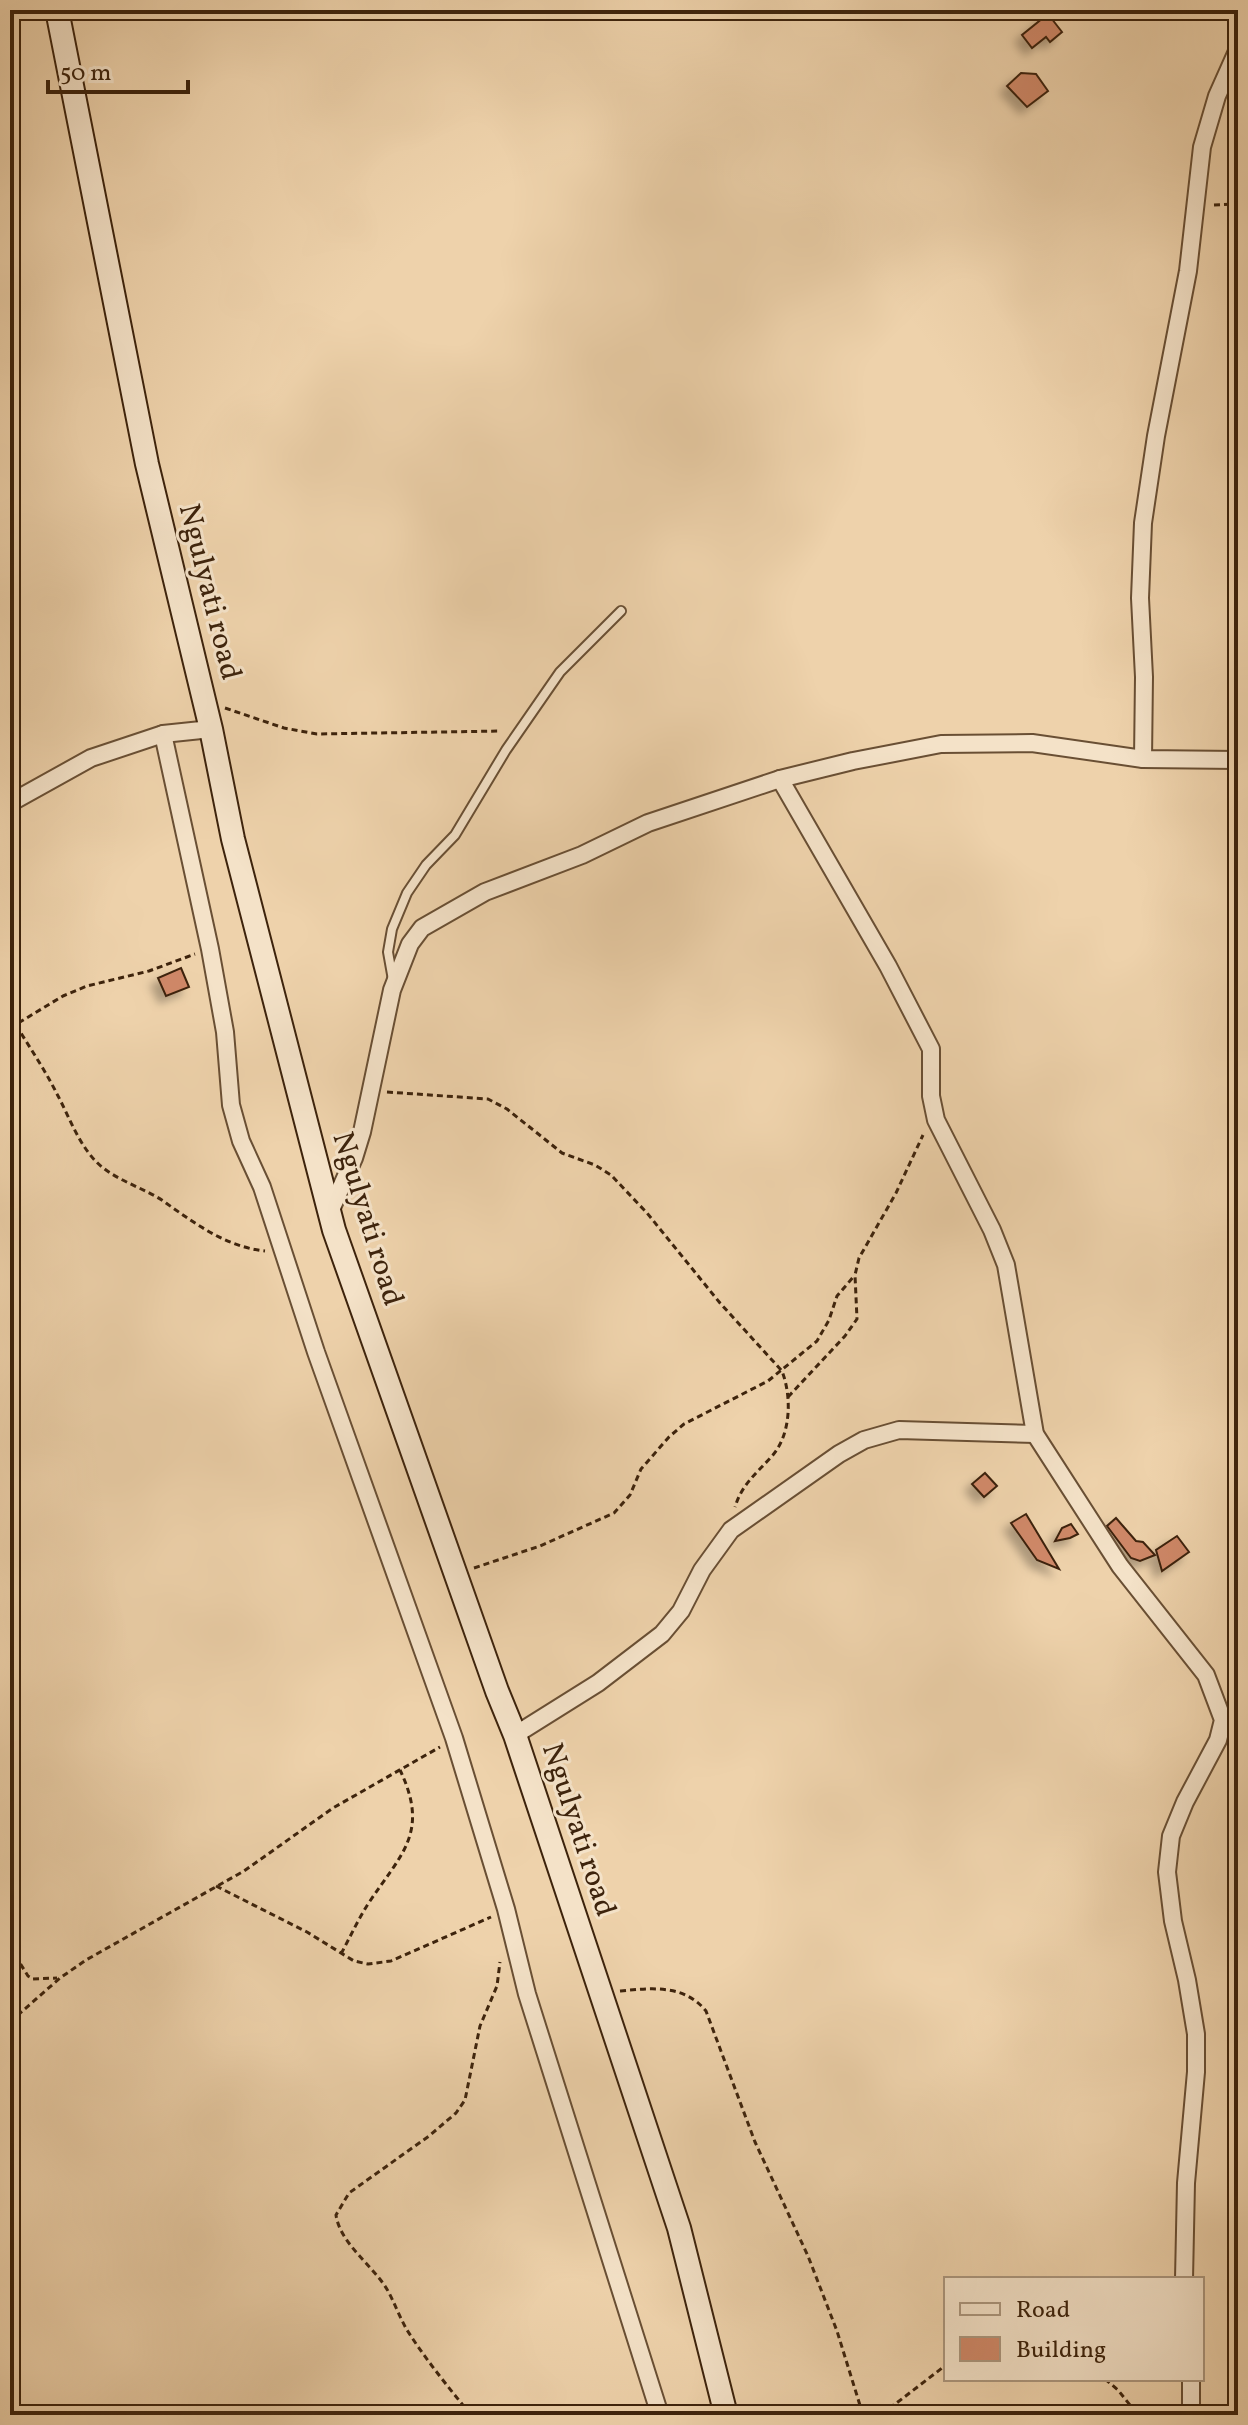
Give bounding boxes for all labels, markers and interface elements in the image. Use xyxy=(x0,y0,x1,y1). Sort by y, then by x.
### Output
scale bar xyxy=(48,44,188,94)
text: 50 m xyxy=(60,57,112,91)
street label: Ngulyati road xyxy=(167,500,251,684)
street label: Ngulyati road xyxy=(321,1127,413,1311)
street label: Ngulyati road xyxy=(530,1738,626,1922)
legend xyxy=(944,2277,1204,2381)
text: Road xyxy=(1016,2294,1070,2328)
text: Building xyxy=(1016,2334,1106,2368)

